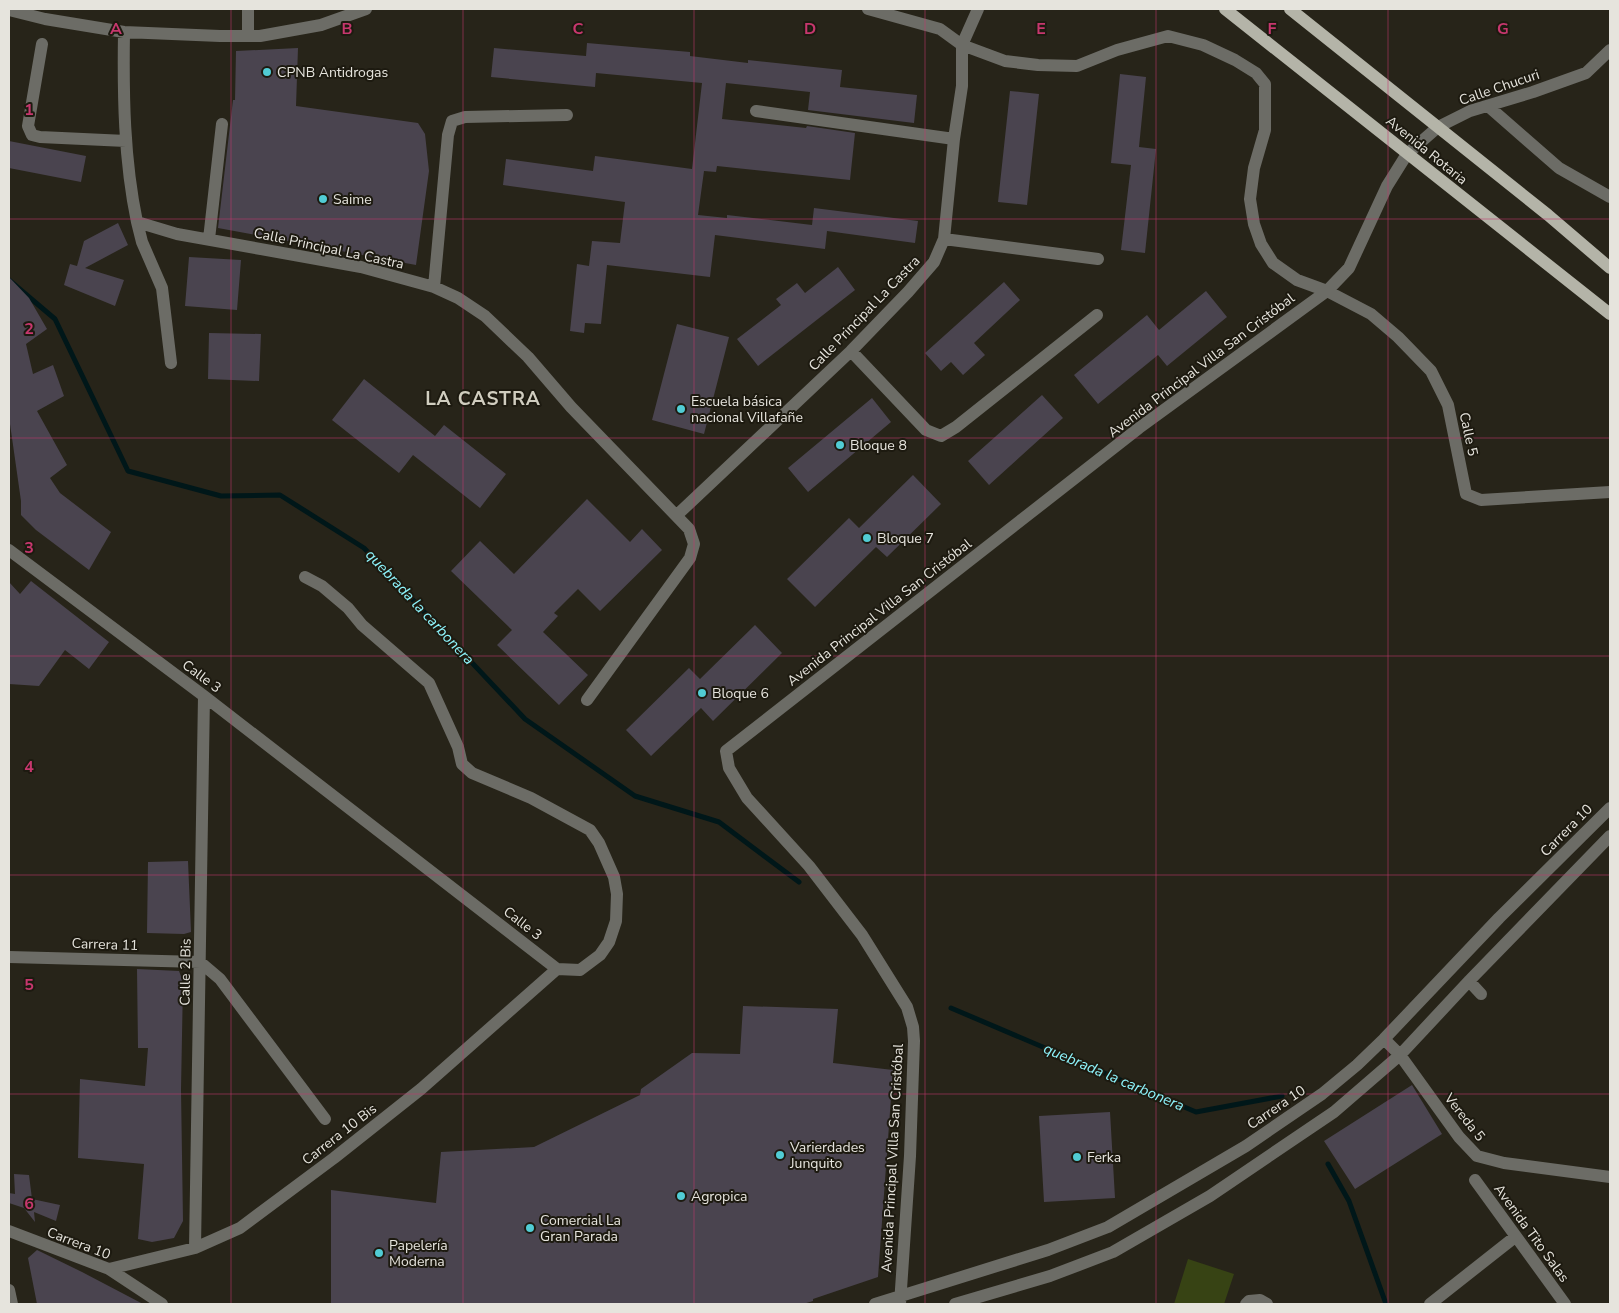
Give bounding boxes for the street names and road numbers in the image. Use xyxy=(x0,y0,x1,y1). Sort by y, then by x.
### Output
street label: Calle Chucuri xyxy=(1456,65,1542,110)
street label: Avenida Rotaria xyxy=(1382,112,1471,189)
street label: Calle Principal La Castra xyxy=(252,223,406,274)
street label: Calle Principal La Castra xyxy=(804,252,924,375)
street label: Avenida Principal Villa San Cristóbal xyxy=(1104,288,1299,442)
street label: Calle 5 xyxy=(1455,410,1482,458)
street label: Avenida Principal Villa San Cristóbal xyxy=(783,534,976,690)
street label: Calle 3 xyxy=(178,655,225,697)
street label: Carrera 10 xyxy=(1536,800,1597,861)
street label: Calle 3 xyxy=(499,902,546,945)
street label: Carrera 11 xyxy=(71,934,139,955)
street label: Calle 2 Bis xyxy=(175,938,196,1006)
street label: Avenida Principal Villa San Cristóbal xyxy=(877,1042,908,1273)
street label: Carrera 10 xyxy=(1243,1081,1309,1134)
street label: Vereda 5 xyxy=(1439,1089,1489,1145)
street label: Carrera 10 Bis xyxy=(298,1099,381,1170)
street label: Avenida Tito Salas xyxy=(1490,1180,1574,1286)
street label: Carrera 10 xyxy=(44,1223,113,1264)

